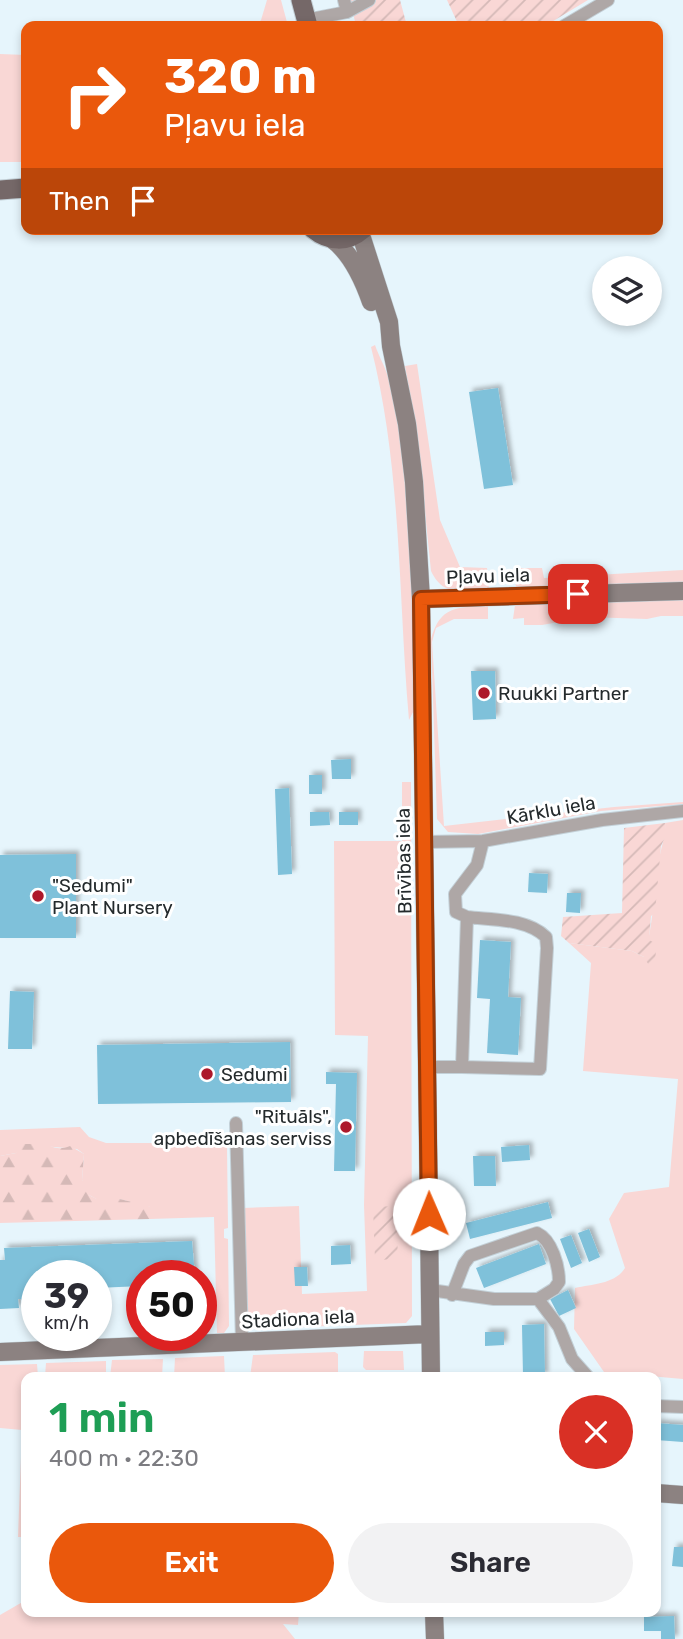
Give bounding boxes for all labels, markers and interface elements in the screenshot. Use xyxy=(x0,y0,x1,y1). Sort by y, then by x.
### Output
text: 320 m xyxy=(164,47,317,105)
icon: right xyxy=(49,49,140,140)
text: Pļavu iela xyxy=(164,106,306,144)
icon: arrive xyxy=(124,182,162,220)
text: Then xyxy=(49,186,110,217)
map controls xyxy=(592,256,662,326)
button: layers xyxy=(592,256,662,326)
street label: Pļavu iela xyxy=(446,563,530,589)
pin xyxy=(548,564,608,624)
icon: arrive xyxy=(559,575,597,613)
place label: Ruukki Partner xyxy=(498,682,629,705)
marker: Ruukki Partner xyxy=(476,685,492,701)
street label: Kārklu iela xyxy=(505,791,597,829)
street label: Brīvības iela xyxy=(392,808,416,914)
place label: "Sedumi" Plant Nursery xyxy=(52,874,173,919)
marker: "Sedumi" Plant Nursery xyxy=(30,888,46,904)
place label: Sedumi xyxy=(221,1063,288,1086)
marker: Sedumi xyxy=(199,1066,215,1082)
place label: "Rituāls", apbedīšanas serviss xyxy=(154,1105,332,1150)
marker: "Rituāls", apbedīšanas serviss xyxy=(338,1119,354,1135)
position arrow xyxy=(392,1177,466,1251)
speed limit sign: 50 xyxy=(126,1260,217,1351)
text: 39 xyxy=(44,1275,89,1317)
street label: Stadiona iela xyxy=(241,1305,355,1333)
text: km/h xyxy=(44,1312,89,1334)
text: 1 min xyxy=(49,1393,155,1443)
button: close xyxy=(559,1395,633,1469)
text: 400 m · 22:30 xyxy=(49,1444,199,1472)
button: Exit xyxy=(49,1523,334,1603)
button: Share xyxy=(348,1523,633,1603)

